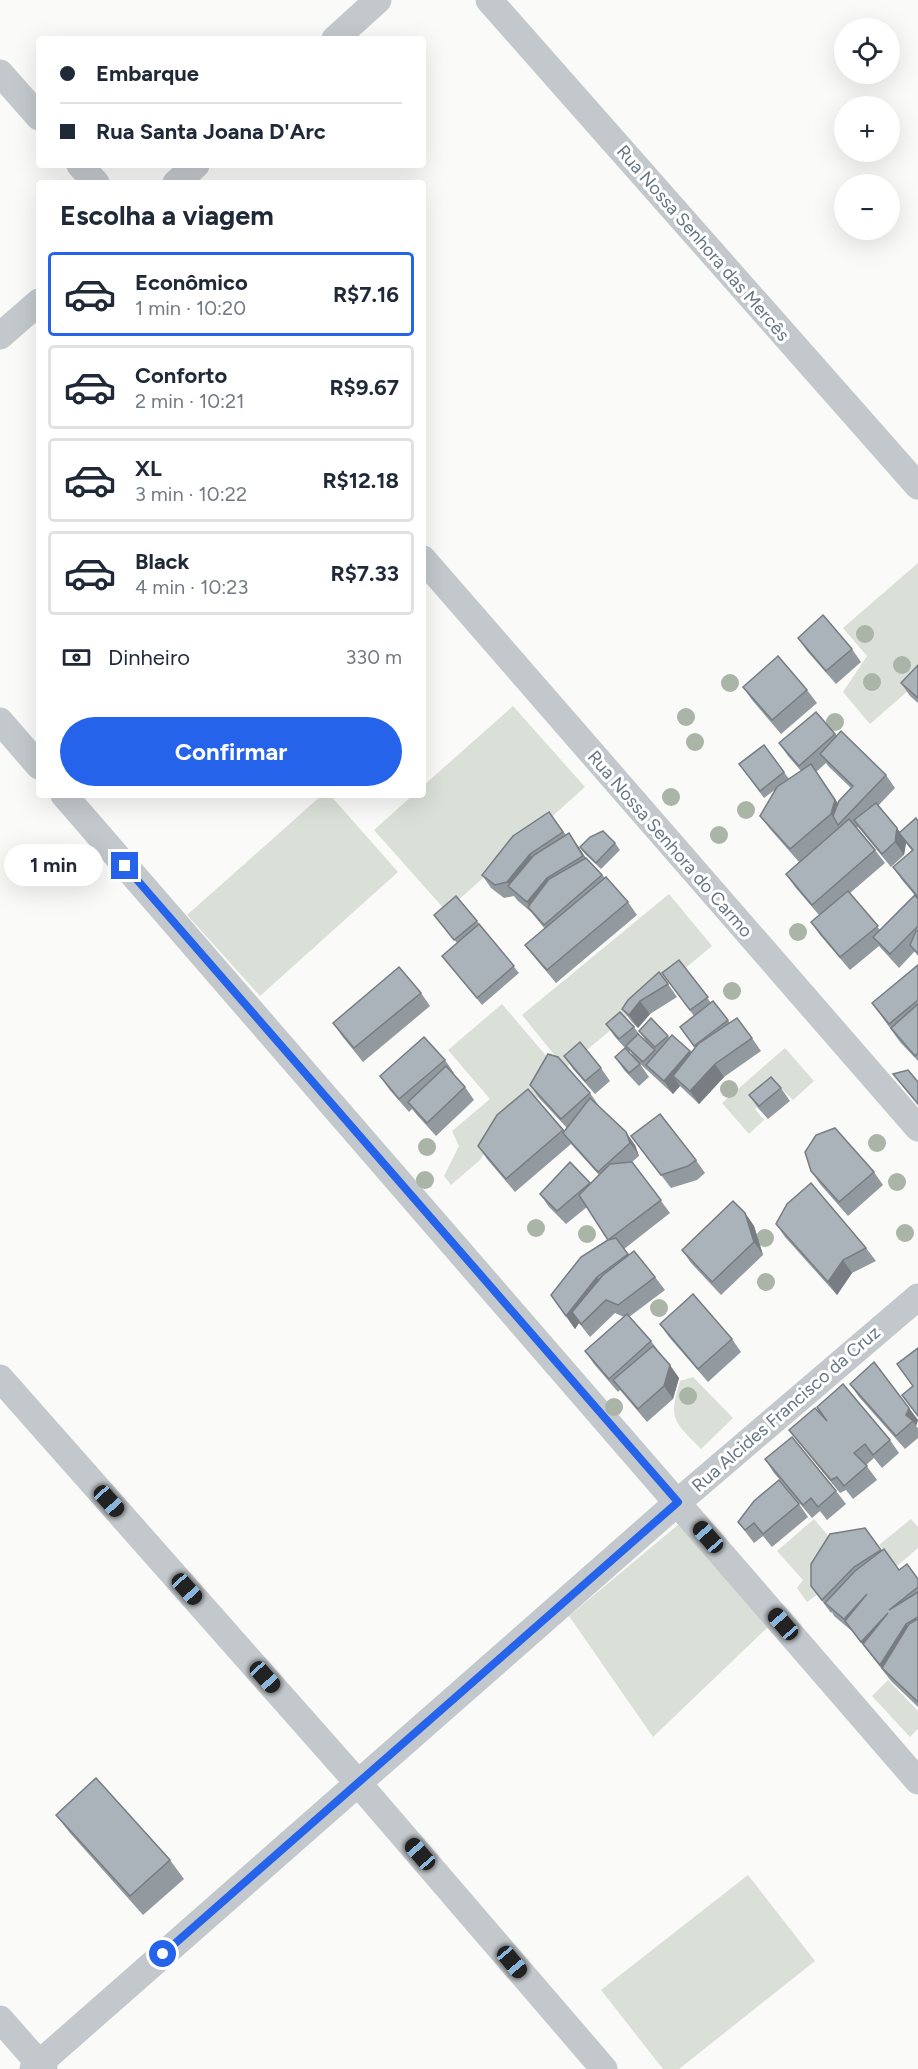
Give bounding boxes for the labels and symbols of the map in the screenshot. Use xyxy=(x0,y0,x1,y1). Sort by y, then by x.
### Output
street label: Rua Nossa Senhora das Mercês xyxy=(612,141,794,345)
street label: Rua Nossa Senhora do Carmo xyxy=(583,746,757,942)
callout: 1 min xyxy=(5,845,104,887)
route end xyxy=(111,852,138,879)
street label: Rua Alcides Francisco da Cruz xyxy=(687,1321,885,1497)
car xyxy=(90,1482,128,1520)
car xyxy=(689,1518,727,1556)
car xyxy=(168,1570,206,1608)
car xyxy=(764,1605,802,1643)
car xyxy=(246,1658,284,1696)
car xyxy=(401,1835,439,1873)
route start xyxy=(149,1940,176,1967)
car xyxy=(494,1942,530,1982)

